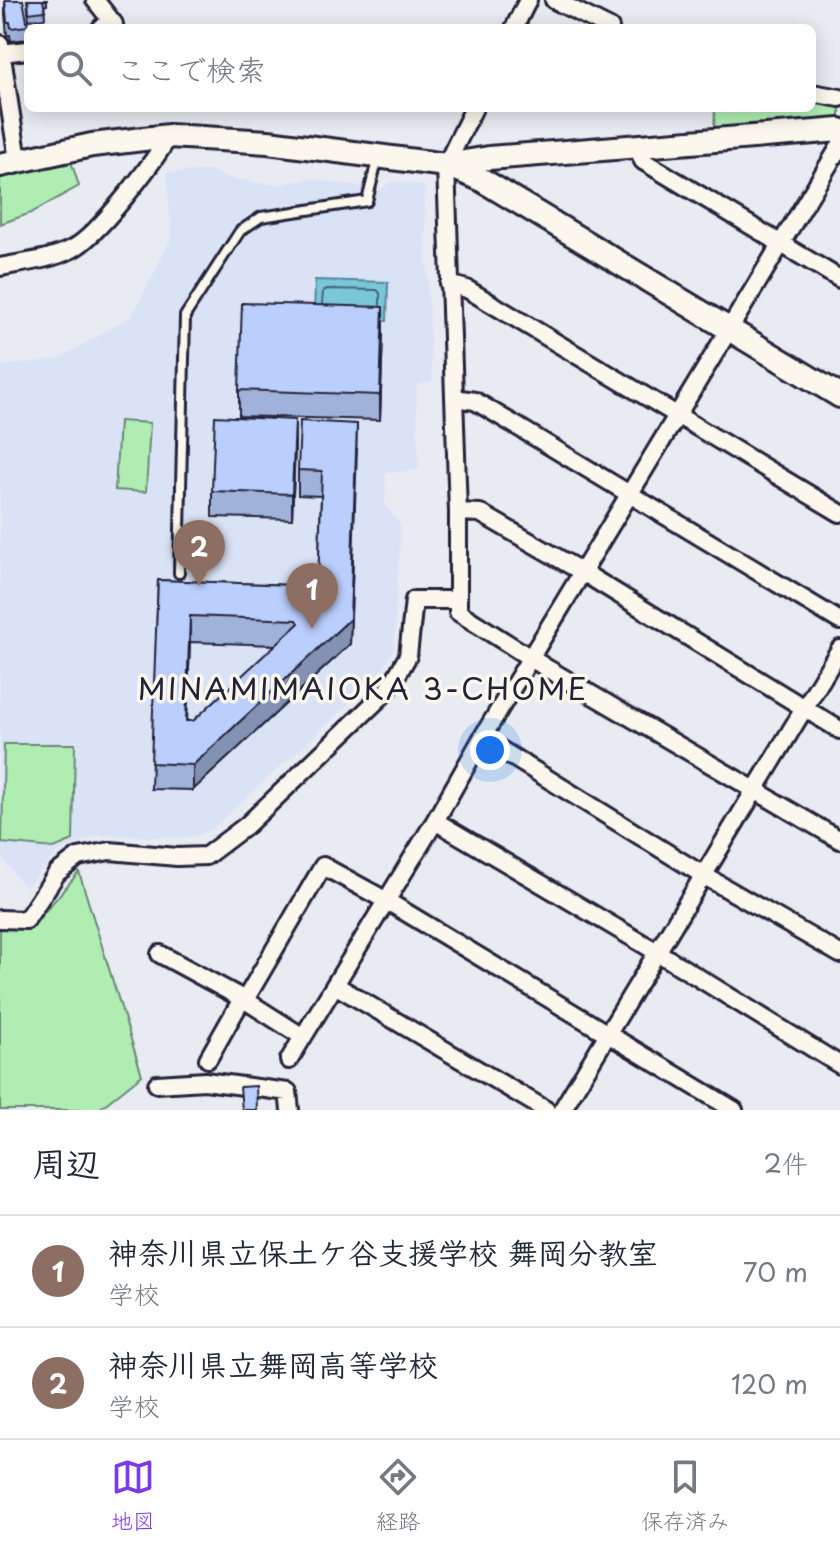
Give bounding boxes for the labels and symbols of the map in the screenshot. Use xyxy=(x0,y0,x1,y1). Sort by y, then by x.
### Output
pin: 2 xyxy=(173,520,225,586)
pin: 1 xyxy=(286,563,338,629)
district label: MINAMIMAIOKA 3-CHOME xyxy=(138,665,588,710)
your location xyxy=(470,730,510,770)

